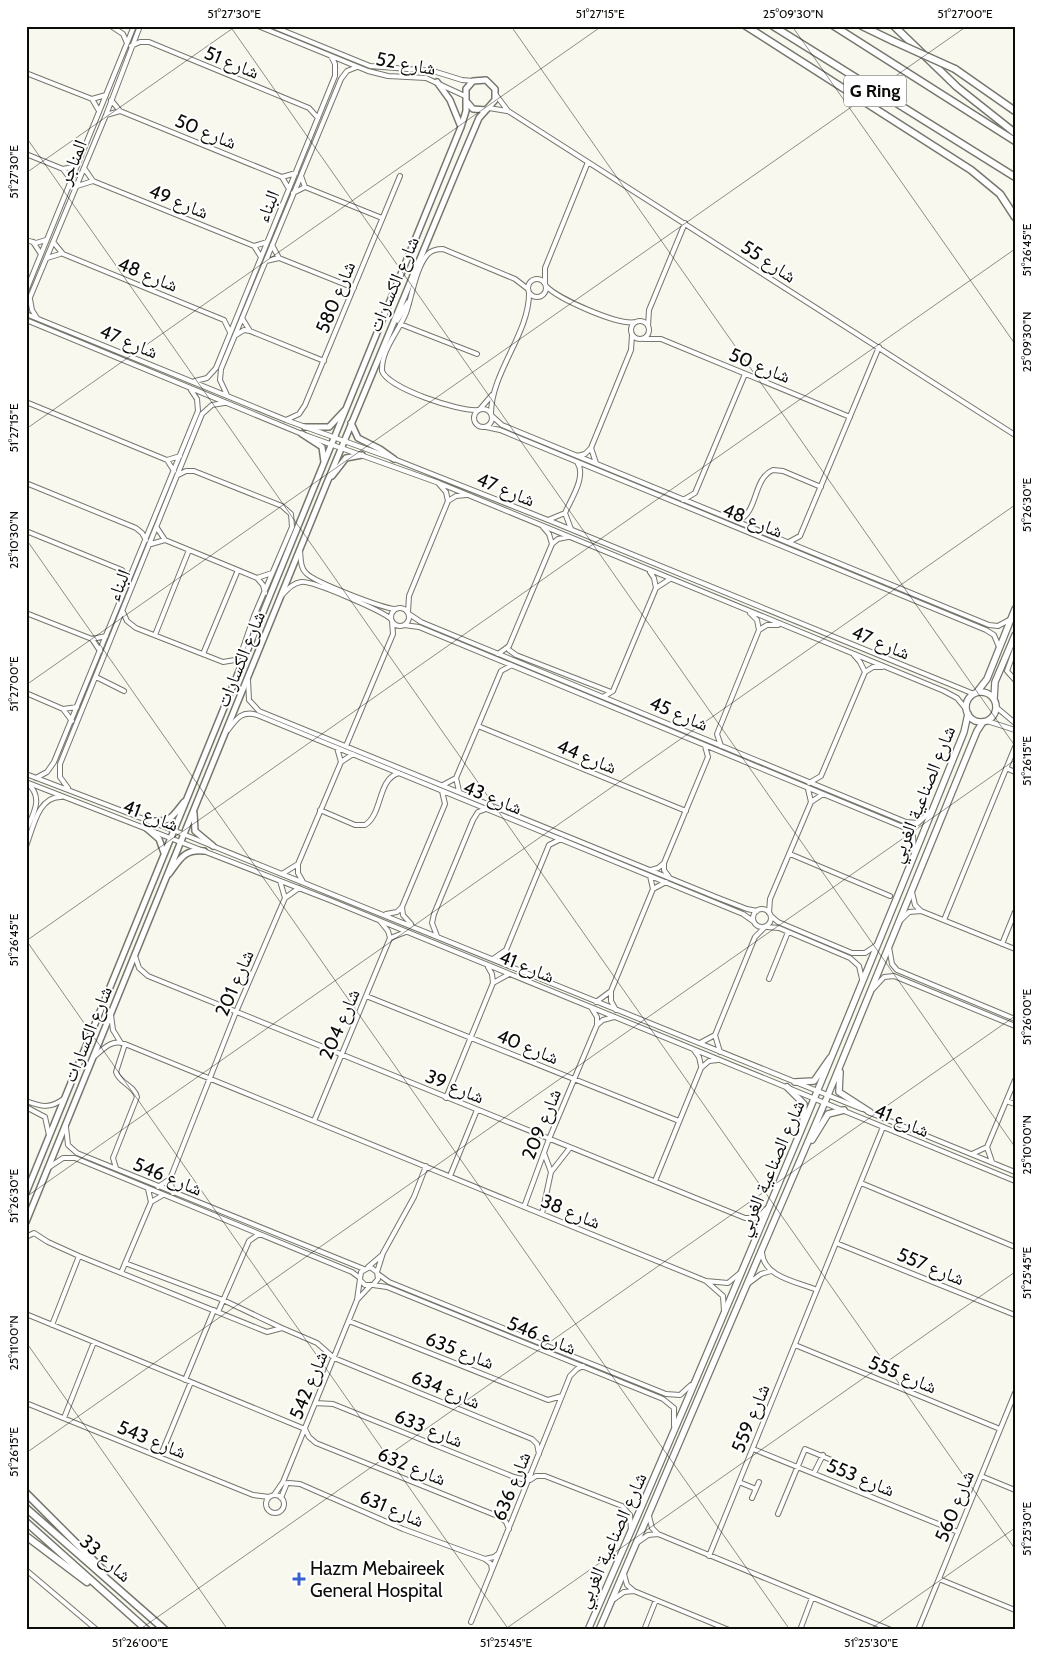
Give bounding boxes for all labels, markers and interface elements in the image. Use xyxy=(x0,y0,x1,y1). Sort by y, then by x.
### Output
text: 51°27'30"E xyxy=(207,6,261,21)
text: 51°27'15"E xyxy=(575,6,625,21)
text: 25°09'30"N xyxy=(763,6,823,21)
text: 51°27'00"E xyxy=(937,6,993,21)
street label: شارع 51 xyxy=(201,41,262,84)
street label: شارع 52 xyxy=(374,47,438,80)
road number: G Ring xyxy=(844,76,906,106)
street label: شارع 50 xyxy=(172,109,240,154)
street label: المناجر xyxy=(53,136,92,189)
text: 51°27'30"E xyxy=(6,145,21,199)
street label: شارع 49 xyxy=(146,179,212,224)
street label: البناء xyxy=(251,187,284,226)
text: 51°26'45"E xyxy=(1019,223,1034,276)
street label: شارع الكسارات xyxy=(363,233,424,335)
street label: شارع 55 xyxy=(737,235,801,288)
street label: شارع 48 xyxy=(114,252,181,297)
street label: شارع 580 xyxy=(311,258,360,336)
text: 25°09'30"N xyxy=(1019,312,1034,372)
street label: شارع 47 xyxy=(96,319,161,364)
street label: شارع 50 xyxy=(726,343,794,388)
text: 51°27'15"E xyxy=(6,403,21,453)
street label: شارع 47 xyxy=(473,467,538,512)
text: 51°26'30"E xyxy=(1019,477,1034,532)
street label: شارع 48 xyxy=(719,498,786,543)
text: 25°10'30"N xyxy=(6,511,21,569)
street label: البناء xyxy=(102,566,135,605)
street label: شارع الكسارات xyxy=(211,608,270,711)
street label: شارع 47 xyxy=(848,620,913,665)
text: 51°27'00"E xyxy=(6,656,21,712)
street label: شارع 45 xyxy=(646,691,712,736)
street label: شارع الصناعية الغربي xyxy=(885,722,964,867)
street label: شارع 44 xyxy=(554,734,620,779)
text: 51°26'15"E xyxy=(1019,736,1034,786)
street label: شارع 43 xyxy=(460,775,526,820)
street label: شارع 41 xyxy=(120,794,182,837)
text: 51°26'45"E xyxy=(6,913,21,966)
street label: شارع 41 xyxy=(496,945,558,988)
street label: شارع 201 xyxy=(210,947,259,1020)
street label: شارع الكسارات xyxy=(58,983,117,1086)
street label: شارع 204 xyxy=(314,985,365,1063)
text: 51°26'00"E xyxy=(1019,988,1034,1045)
street label: شارع 40 xyxy=(494,1024,562,1069)
street label: شارع 39 xyxy=(422,1064,488,1109)
street label: شارع 209 xyxy=(517,1085,566,1163)
street label: شارع الصناعية الغربي xyxy=(731,1097,813,1241)
street label: شارع 41 xyxy=(871,1099,933,1142)
text: 25°10'00"N xyxy=(1019,1115,1034,1175)
street label: شارع 546 xyxy=(130,1152,206,1201)
text: 51°26'30"E xyxy=(6,1168,21,1223)
street label: شارع 38 xyxy=(538,1189,604,1234)
street label: شارع 557 xyxy=(894,1243,968,1290)
text: 51°25'45"E xyxy=(1019,1246,1034,1299)
street label: شارع 546 xyxy=(504,1311,580,1360)
text: 25°11'00"N xyxy=(6,1315,21,1371)
street label: شارع 635 xyxy=(422,1327,497,1374)
street label: شارع 542 xyxy=(284,1348,333,1423)
street label: شارع 555 xyxy=(865,1350,940,1398)
street label: شارع 634 xyxy=(408,1365,484,1414)
street label: شارع 559 xyxy=(726,1381,775,1456)
street label: شارع 633 xyxy=(391,1404,466,1453)
street label: شارع 543 xyxy=(114,1415,189,1464)
text: 51°26'15"E xyxy=(6,1427,21,1477)
street label: شارع 632 xyxy=(374,1442,449,1491)
street label: شارع 636 xyxy=(487,1448,536,1524)
street label: شارع 553 xyxy=(823,1453,898,1501)
street label: شارع 560 xyxy=(930,1467,979,1545)
street label: شارع الصناعية الغربي xyxy=(571,1469,655,1613)
street label: شارع 631 xyxy=(356,1485,427,1532)
text: 51°25'30"E xyxy=(1019,1502,1034,1556)
street label: شارع 33 xyxy=(75,1530,136,1587)
place label: Hazm Mebaireek General Hospital xyxy=(310,1557,445,1602)
marker: Hazm Mebaireek General Hospital xyxy=(292,1572,306,1586)
text: 51°26'00"E xyxy=(112,1635,169,1650)
text: 51°25'45"E xyxy=(480,1635,533,1650)
text: 51°25'30"E xyxy=(844,1635,898,1650)

